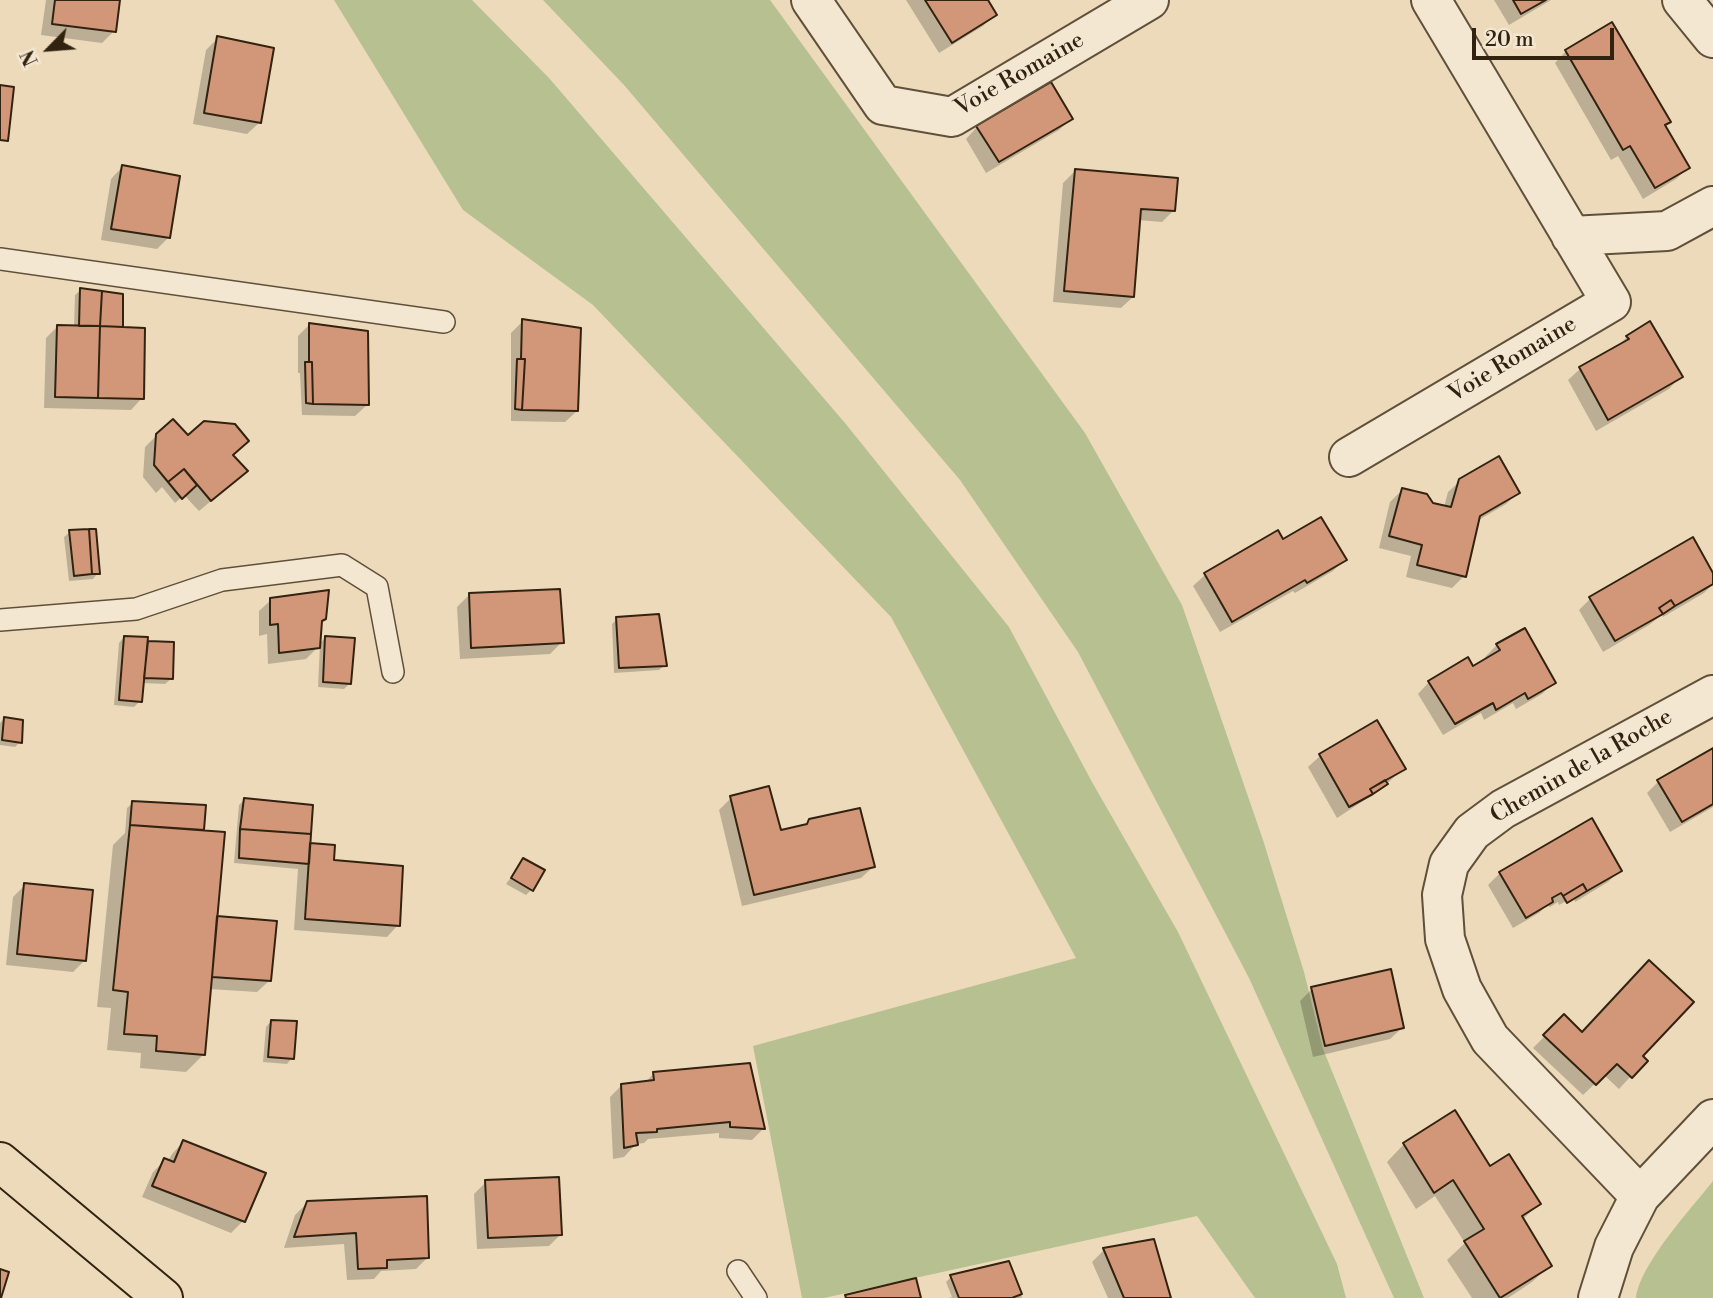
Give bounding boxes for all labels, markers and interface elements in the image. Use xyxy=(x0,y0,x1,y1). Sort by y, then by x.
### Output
north arrow xyxy=(14,14,84,84)
scale bar xyxy=(1475,14,1617,58)
street label: Voie Romaine xyxy=(950,27,1090,123)
text: 20 m xyxy=(1485,27,1534,53)
text: N xyxy=(16,46,44,70)
street label: Voie Romaine xyxy=(1444,311,1582,409)
street label: Chemin de la Roche xyxy=(1486,704,1678,830)

